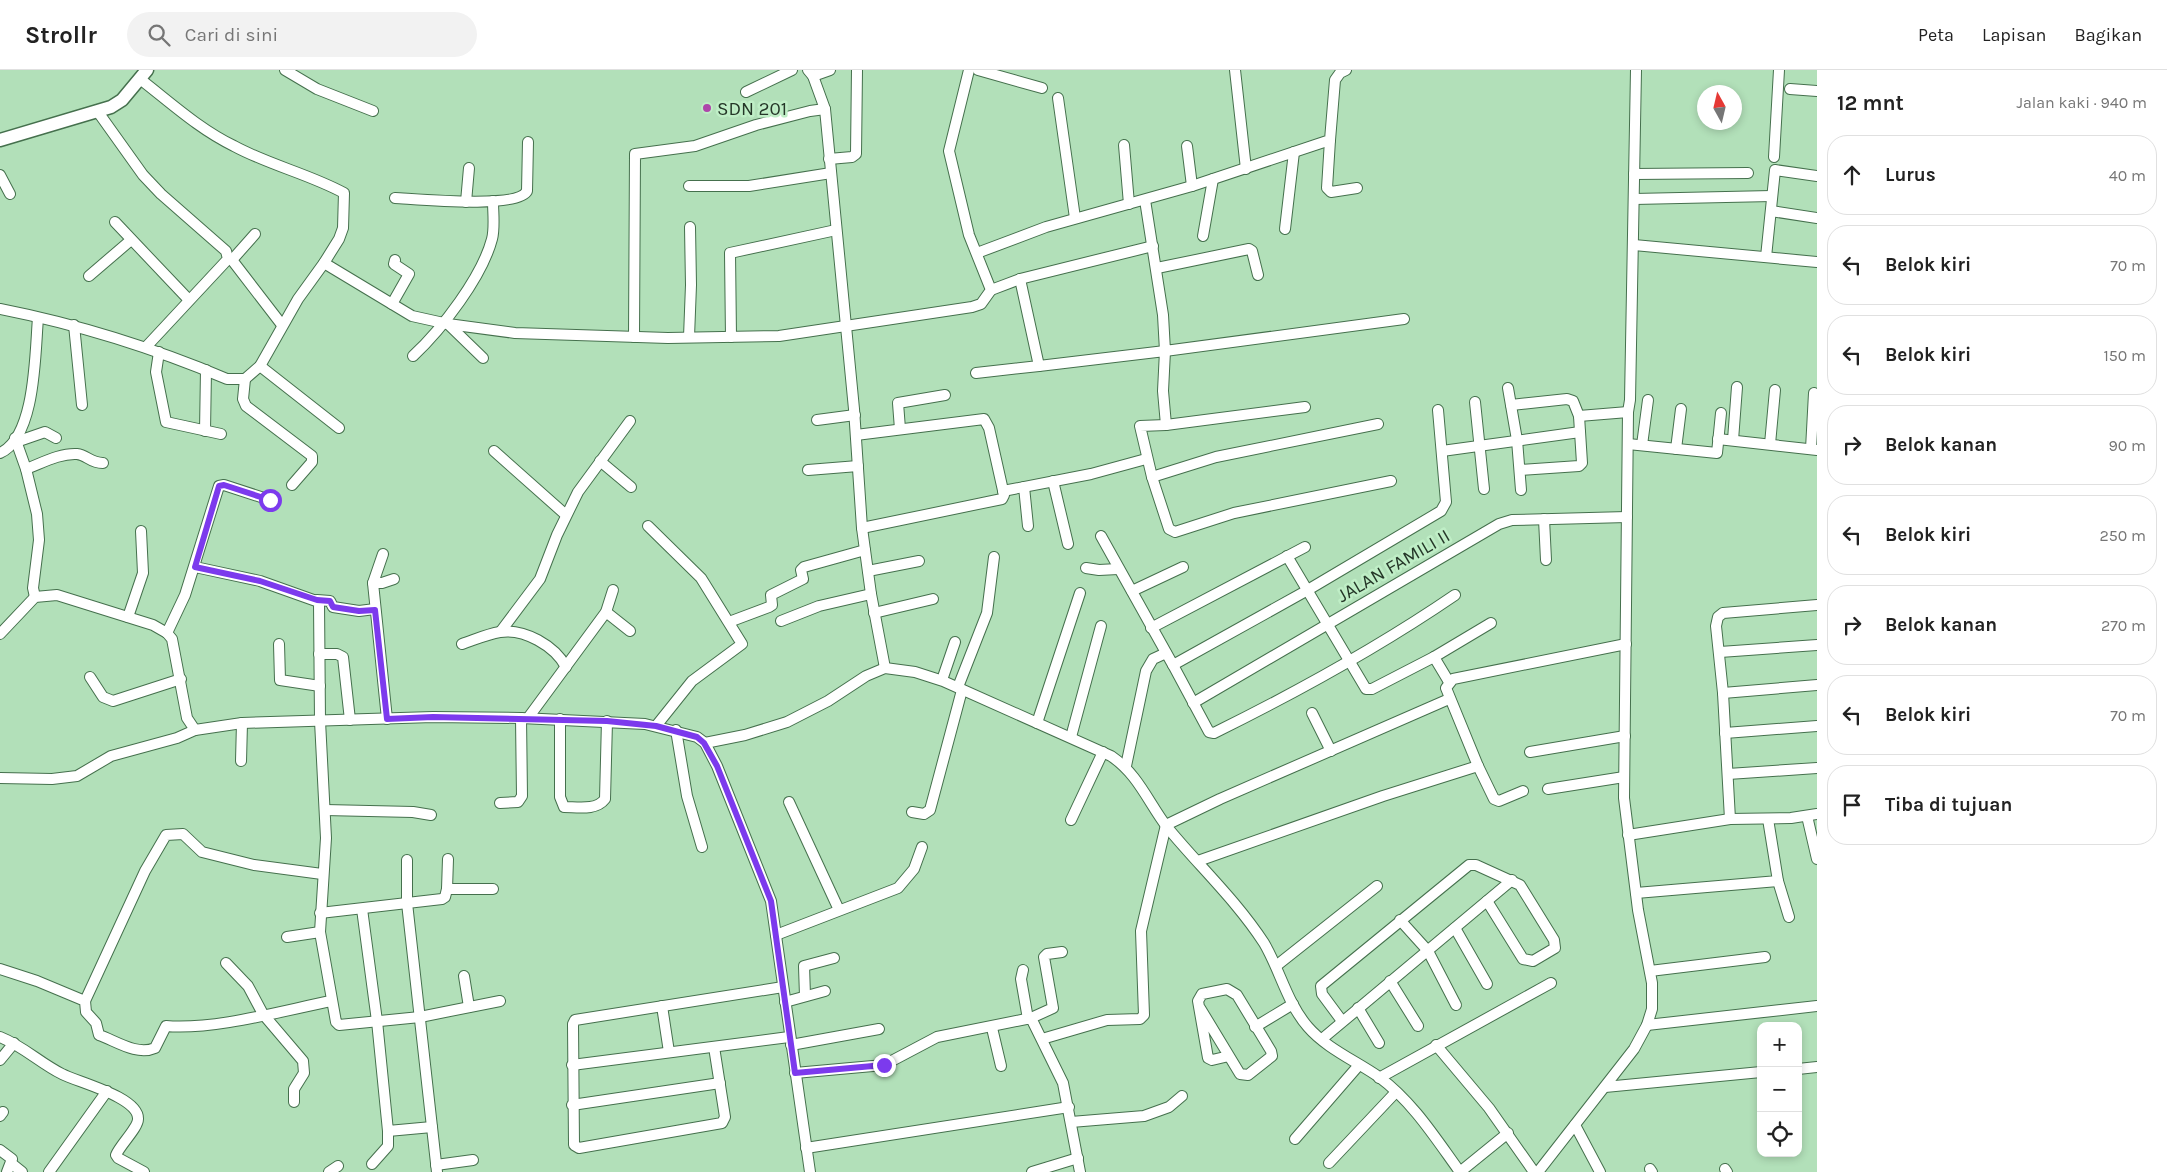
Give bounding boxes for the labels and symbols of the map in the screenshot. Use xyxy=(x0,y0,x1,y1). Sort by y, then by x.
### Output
north arrow xyxy=(1697,85,1742,130)
place label: SDN 201 xyxy=(717,98,787,120)
marker: SDN 201 xyxy=(701,102,713,114)
route start xyxy=(259,489,282,512)
street label: JALAN FAMILI II xyxy=(1333,525,1454,607)
route end xyxy=(873,1054,896,1077)

